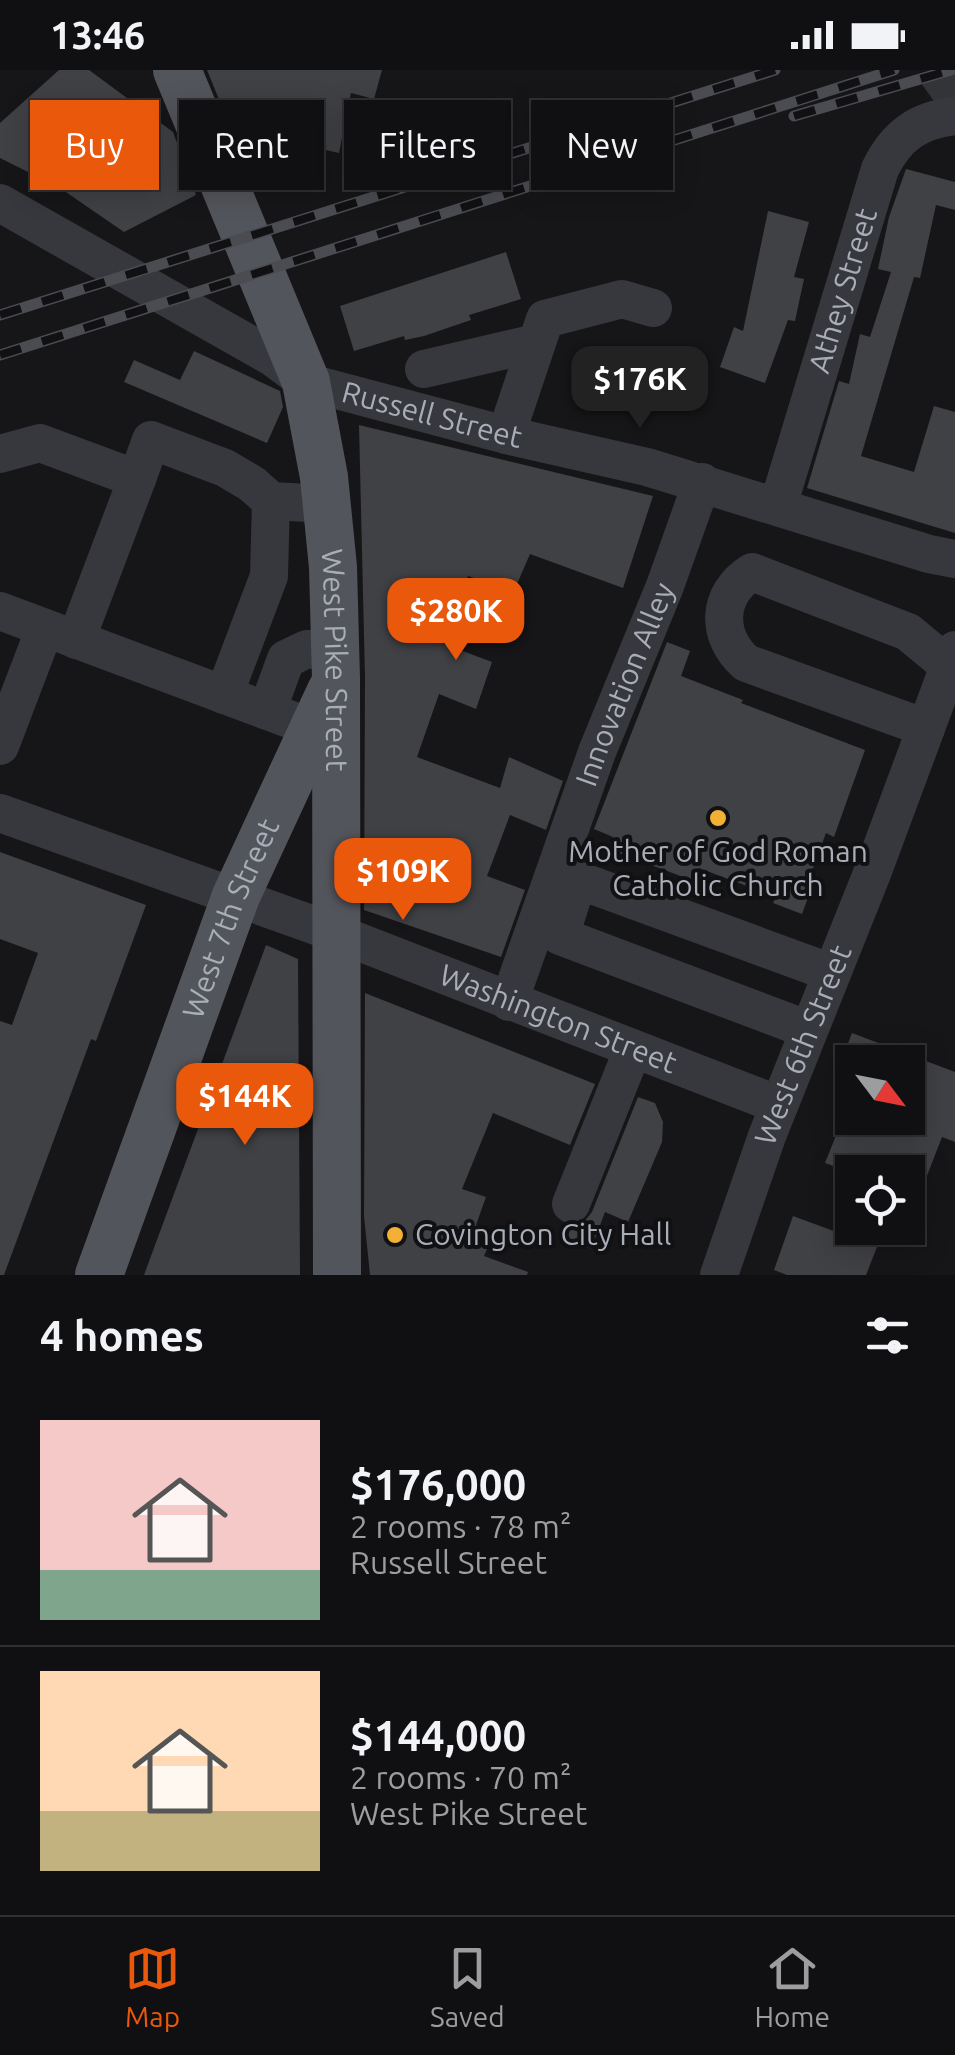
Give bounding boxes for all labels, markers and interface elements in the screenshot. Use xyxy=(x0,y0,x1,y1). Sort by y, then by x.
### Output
text: 13:46 xyxy=(50,14,145,56)
chip: Buy xyxy=(30,100,159,190)
chip: Rent xyxy=(179,100,324,190)
chip: Filters xyxy=(344,100,511,190)
chip: New xyxy=(531,100,673,190)
street label: Athey Street xyxy=(801,204,883,377)
pin: $176K xyxy=(570,346,710,431)
text: $176K xyxy=(593,360,687,396)
street label: Russell Street xyxy=(338,374,526,454)
street label: West Pike Street xyxy=(315,547,354,772)
pin: $280K xyxy=(386,578,526,663)
street label: Innovation Alley xyxy=(568,578,680,791)
text: $280K xyxy=(409,592,503,628)
marker: Mother of God Roman Catholic Church xyxy=(707,807,729,829)
street label: West 7th Street xyxy=(175,813,286,1023)
place label: Mother of God Roman Catholic Church xyxy=(568,834,868,902)
pin: $109K xyxy=(333,838,473,923)
text: $109K xyxy=(356,852,450,888)
street label: West 6th Street xyxy=(747,940,858,1149)
street label: Washington Street xyxy=(435,957,682,1080)
north arrow xyxy=(835,1045,925,1135)
map controls xyxy=(835,1045,925,1245)
pin: $144K xyxy=(175,1063,315,1148)
text: $144K xyxy=(198,1077,292,1113)
button: locate xyxy=(835,1155,925,1245)
place label: Covington City Hall xyxy=(415,1217,671,1251)
marker: Covington City Hall xyxy=(384,1224,406,1246)
icon: filters xyxy=(860,1308,915,1363)
text: 4 homes xyxy=(40,1312,204,1359)
icon: home xyxy=(120,1460,240,1580)
text: $176,000 xyxy=(350,1461,526,1508)
text: 2 rooms · 78 m² xyxy=(350,1508,571,1544)
text: Russell Street xyxy=(350,1544,547,1580)
icon: home xyxy=(120,1711,240,1831)
text: $144,000 xyxy=(350,1712,526,1759)
text: 2 rooms · 70 m² xyxy=(350,1759,571,1795)
text: West Pike Street xyxy=(350,1795,587,1831)
tab: Map xyxy=(125,1941,180,2032)
tab: Saved xyxy=(430,1941,505,2032)
tab: Home xyxy=(754,1941,830,2032)

